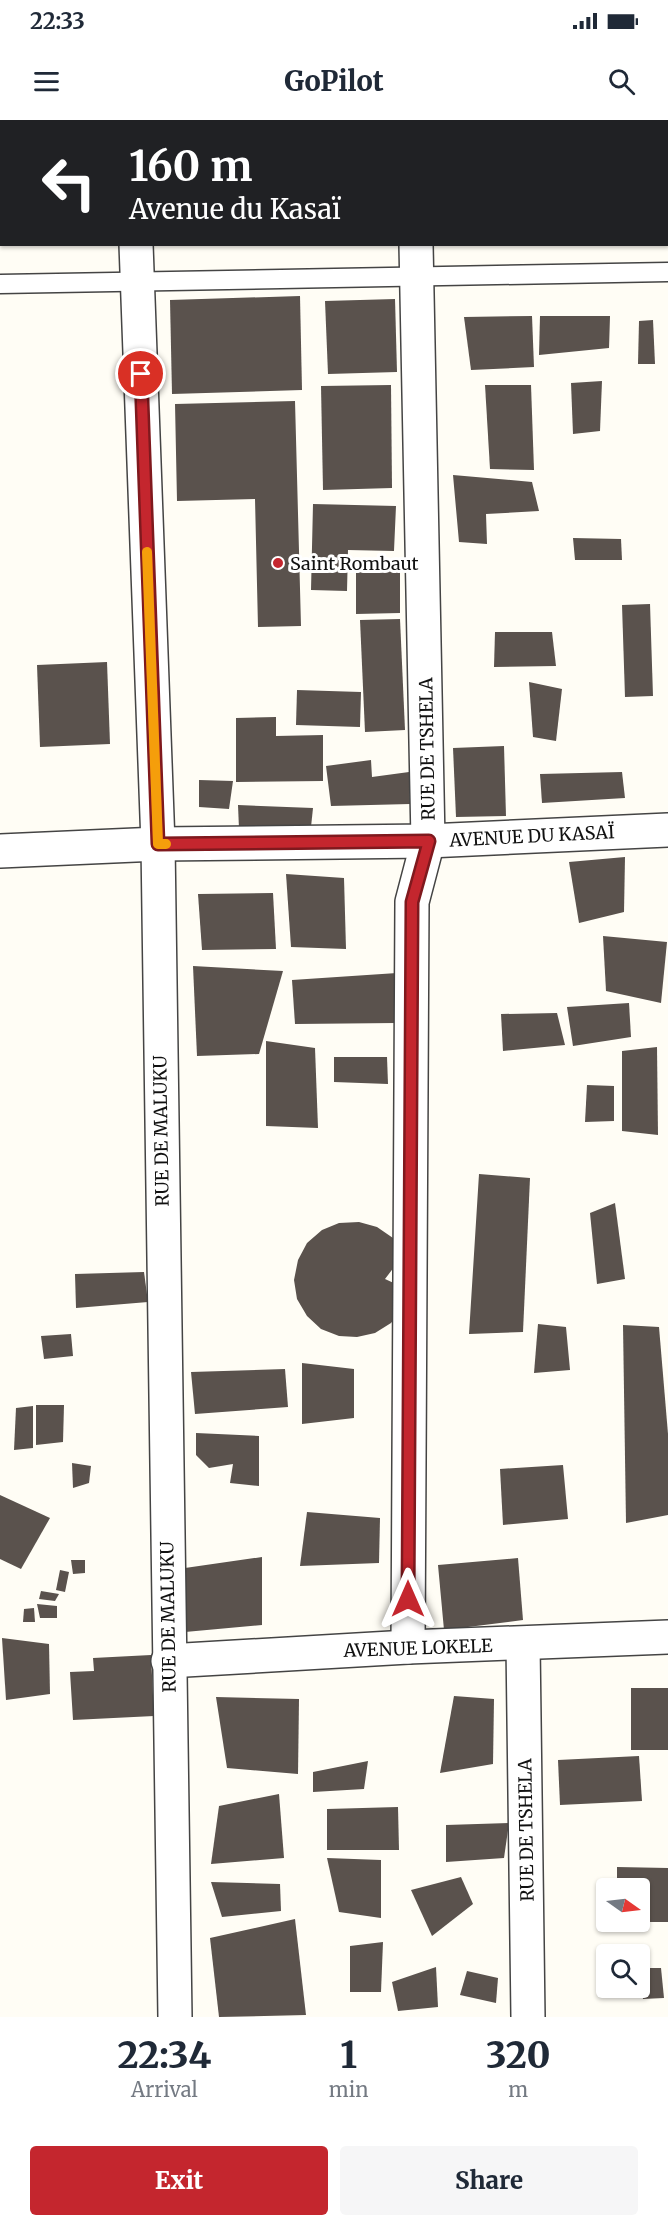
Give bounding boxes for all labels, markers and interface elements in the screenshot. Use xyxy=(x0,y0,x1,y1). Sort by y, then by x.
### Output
text: 22:33 xyxy=(30,7,85,35)
text: GoPilot xyxy=(284,64,384,98)
icon: menu xyxy=(30,65,63,98)
icon: search xyxy=(605,65,638,98)
text: 160 m xyxy=(129,140,253,192)
icon: left xyxy=(30,144,108,222)
text: Avenue du Kasaï xyxy=(129,192,341,226)
pin xyxy=(115,348,166,399)
icon: arrive xyxy=(124,357,157,390)
place label: Saint Rombaut xyxy=(290,552,419,575)
marker: Saint Rombaut xyxy=(271,556,285,570)
street label: RUE DE TSHELA xyxy=(414,677,440,821)
street label: AVENUE DU KASAÏ xyxy=(448,820,615,852)
street label: RUE DE MALUKU xyxy=(148,1055,174,1207)
street label: RUE DE MALUKU xyxy=(155,1541,181,1693)
position arrow xyxy=(376,1567,440,1631)
street label: AVENUE LOKELE xyxy=(342,1634,493,1662)
street label: RUE DE TSHELA xyxy=(513,1758,539,1902)
north arrow xyxy=(596,1878,650,1932)
map controls xyxy=(596,1878,650,1998)
button: search xyxy=(596,1944,650,1998)
text: 22:34 xyxy=(118,2033,211,2078)
text: 1 xyxy=(340,2033,357,2078)
text: 320 xyxy=(486,2033,550,2078)
text: Arrival xyxy=(131,2077,198,2102)
text: min xyxy=(329,2077,368,2102)
text: m xyxy=(508,2077,528,2102)
button: Exit xyxy=(30,2146,328,2215)
button: Share xyxy=(340,2146,638,2215)

